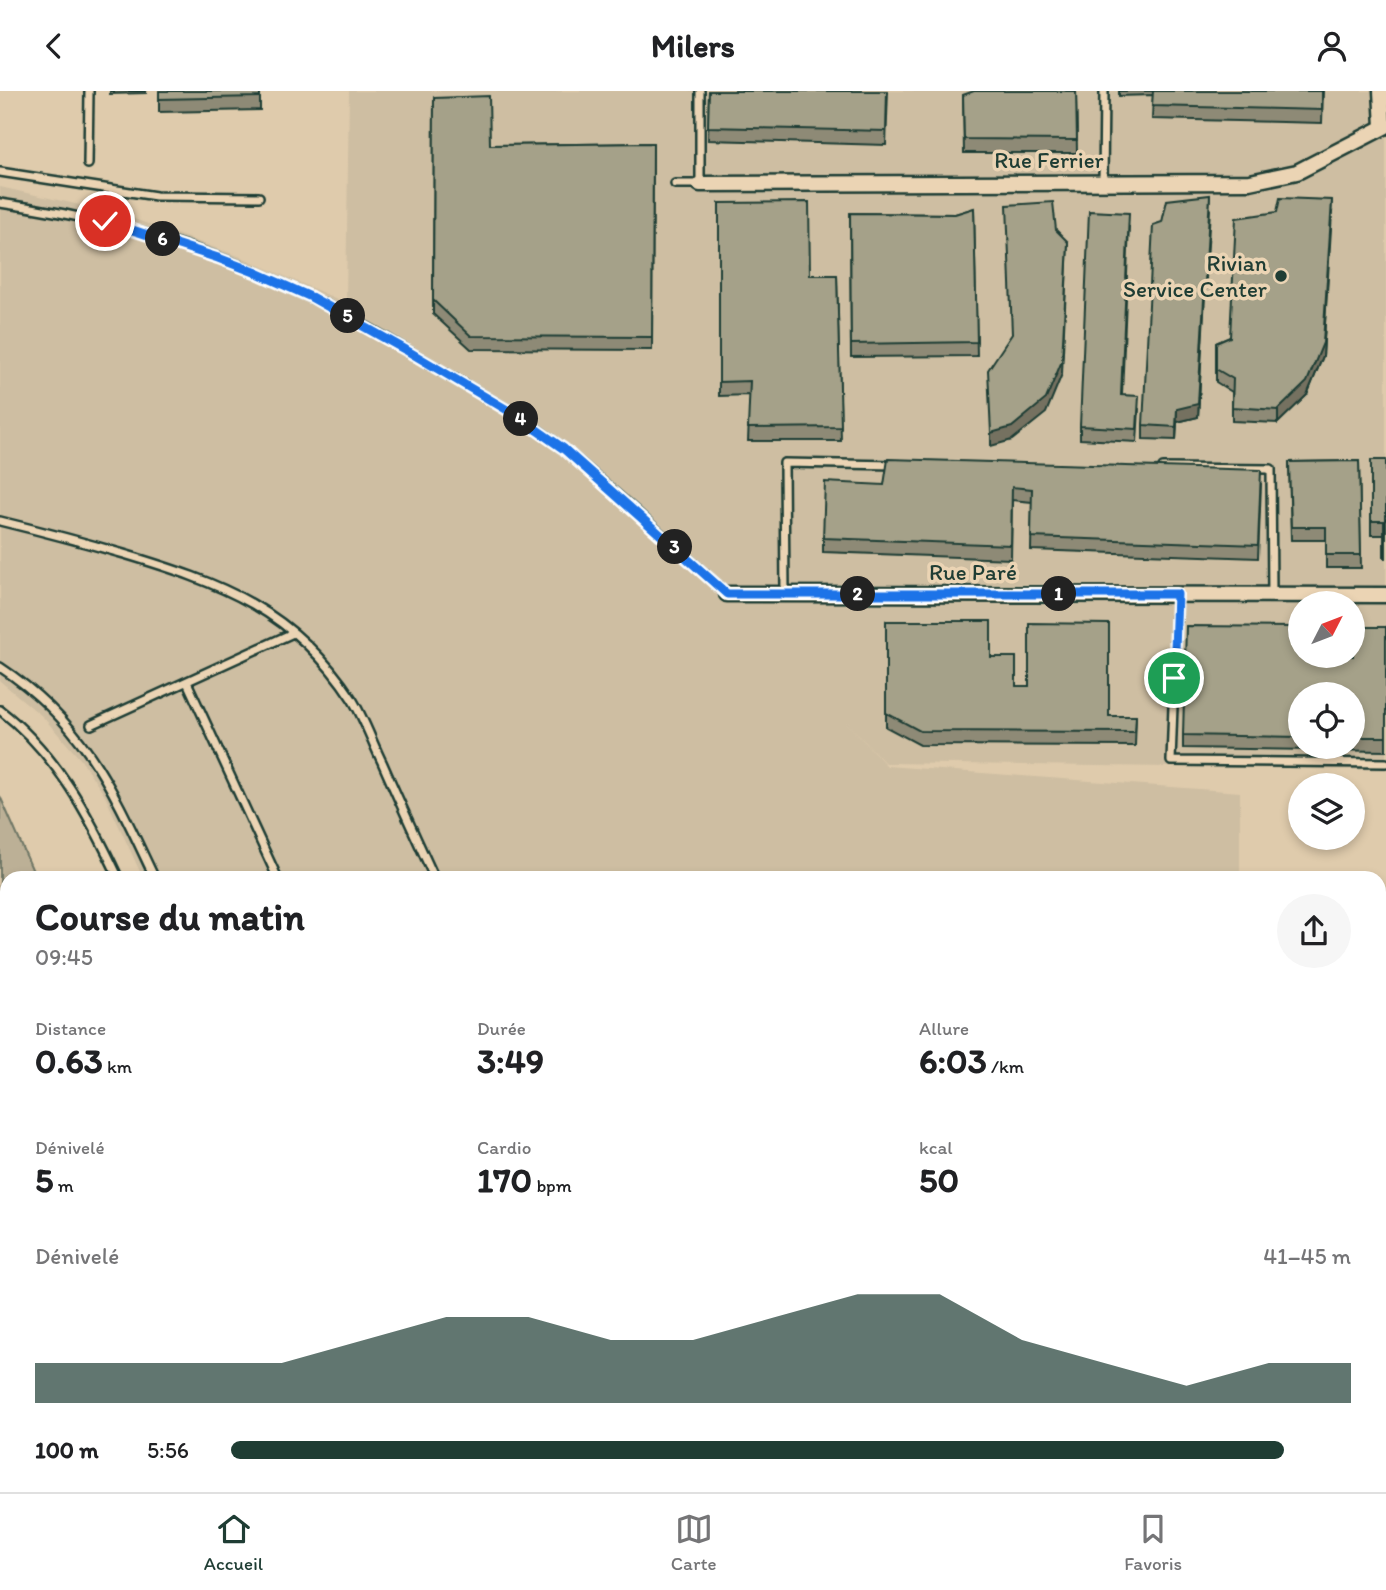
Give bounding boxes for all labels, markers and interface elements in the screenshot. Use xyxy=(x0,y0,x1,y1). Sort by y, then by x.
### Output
icon: back xyxy=(35,27,73,65)
text: Milers xyxy=(651,27,735,65)
icon: person xyxy=(1313,27,1351,65)
street label: Rue Ferrier xyxy=(994,146,1104,174)
pin xyxy=(75,191,135,251)
icon: check xyxy=(86,202,124,240)
pin: 6 xyxy=(146,221,180,257)
text: 6 xyxy=(157,227,168,250)
place label: Rivian Service Center xyxy=(1123,249,1267,303)
marker: Rivian Service Center xyxy=(1273,268,1289,284)
pin: 5 xyxy=(330,299,366,334)
text: 5 xyxy=(343,304,352,327)
pin: 4 xyxy=(504,401,538,437)
text: 4 xyxy=(515,407,526,430)
pin: 3 xyxy=(658,529,692,565)
text: 3 xyxy=(669,535,680,558)
street label: Rue Paré xyxy=(929,558,1017,586)
pin: 2 xyxy=(840,577,876,611)
pin: 1 xyxy=(1042,577,1076,611)
text: 2 xyxy=(853,582,863,605)
text: 1 xyxy=(1054,582,1063,605)
north arrow xyxy=(1288,591,1365,669)
map controls xyxy=(1288,591,1365,850)
pin xyxy=(1144,648,1204,708)
icon: arrive xyxy=(1155,659,1193,697)
button: locate xyxy=(1288,682,1365,759)
button: layers xyxy=(1288,773,1365,850)
text: Course du matin xyxy=(35,894,305,940)
button: share xyxy=(1277,894,1351,968)
text: 09:45 xyxy=(35,943,93,971)
text: Distance xyxy=(35,1017,106,1040)
text: Durée xyxy=(477,1017,526,1040)
text: Allure xyxy=(919,1017,969,1040)
text: 0.63 xyxy=(35,1040,103,1082)
text: 3:49 xyxy=(477,1040,544,1082)
text: 6:03 xyxy=(919,1040,987,1082)
text: km xyxy=(103,1055,132,1078)
text: /km xyxy=(987,1055,1024,1078)
text: Dénivelé xyxy=(35,1136,105,1159)
text: Cardio xyxy=(477,1136,531,1159)
text: kcal xyxy=(919,1136,953,1159)
text: 5 xyxy=(35,1159,53,1201)
text: 170 xyxy=(477,1159,532,1201)
text: 50 xyxy=(919,1159,959,1201)
text: m xyxy=(53,1174,74,1197)
text: bpm xyxy=(532,1174,572,1197)
text: Dénivelé xyxy=(35,1242,119,1270)
text: 41–45 m xyxy=(1263,1242,1351,1270)
text: 100 m xyxy=(35,1436,99,1464)
text: 5:56 xyxy=(147,1436,189,1464)
tab: Accueil xyxy=(204,1510,263,1575)
tab: Carte xyxy=(671,1510,717,1575)
tab: Favoris xyxy=(1124,1510,1182,1575)

